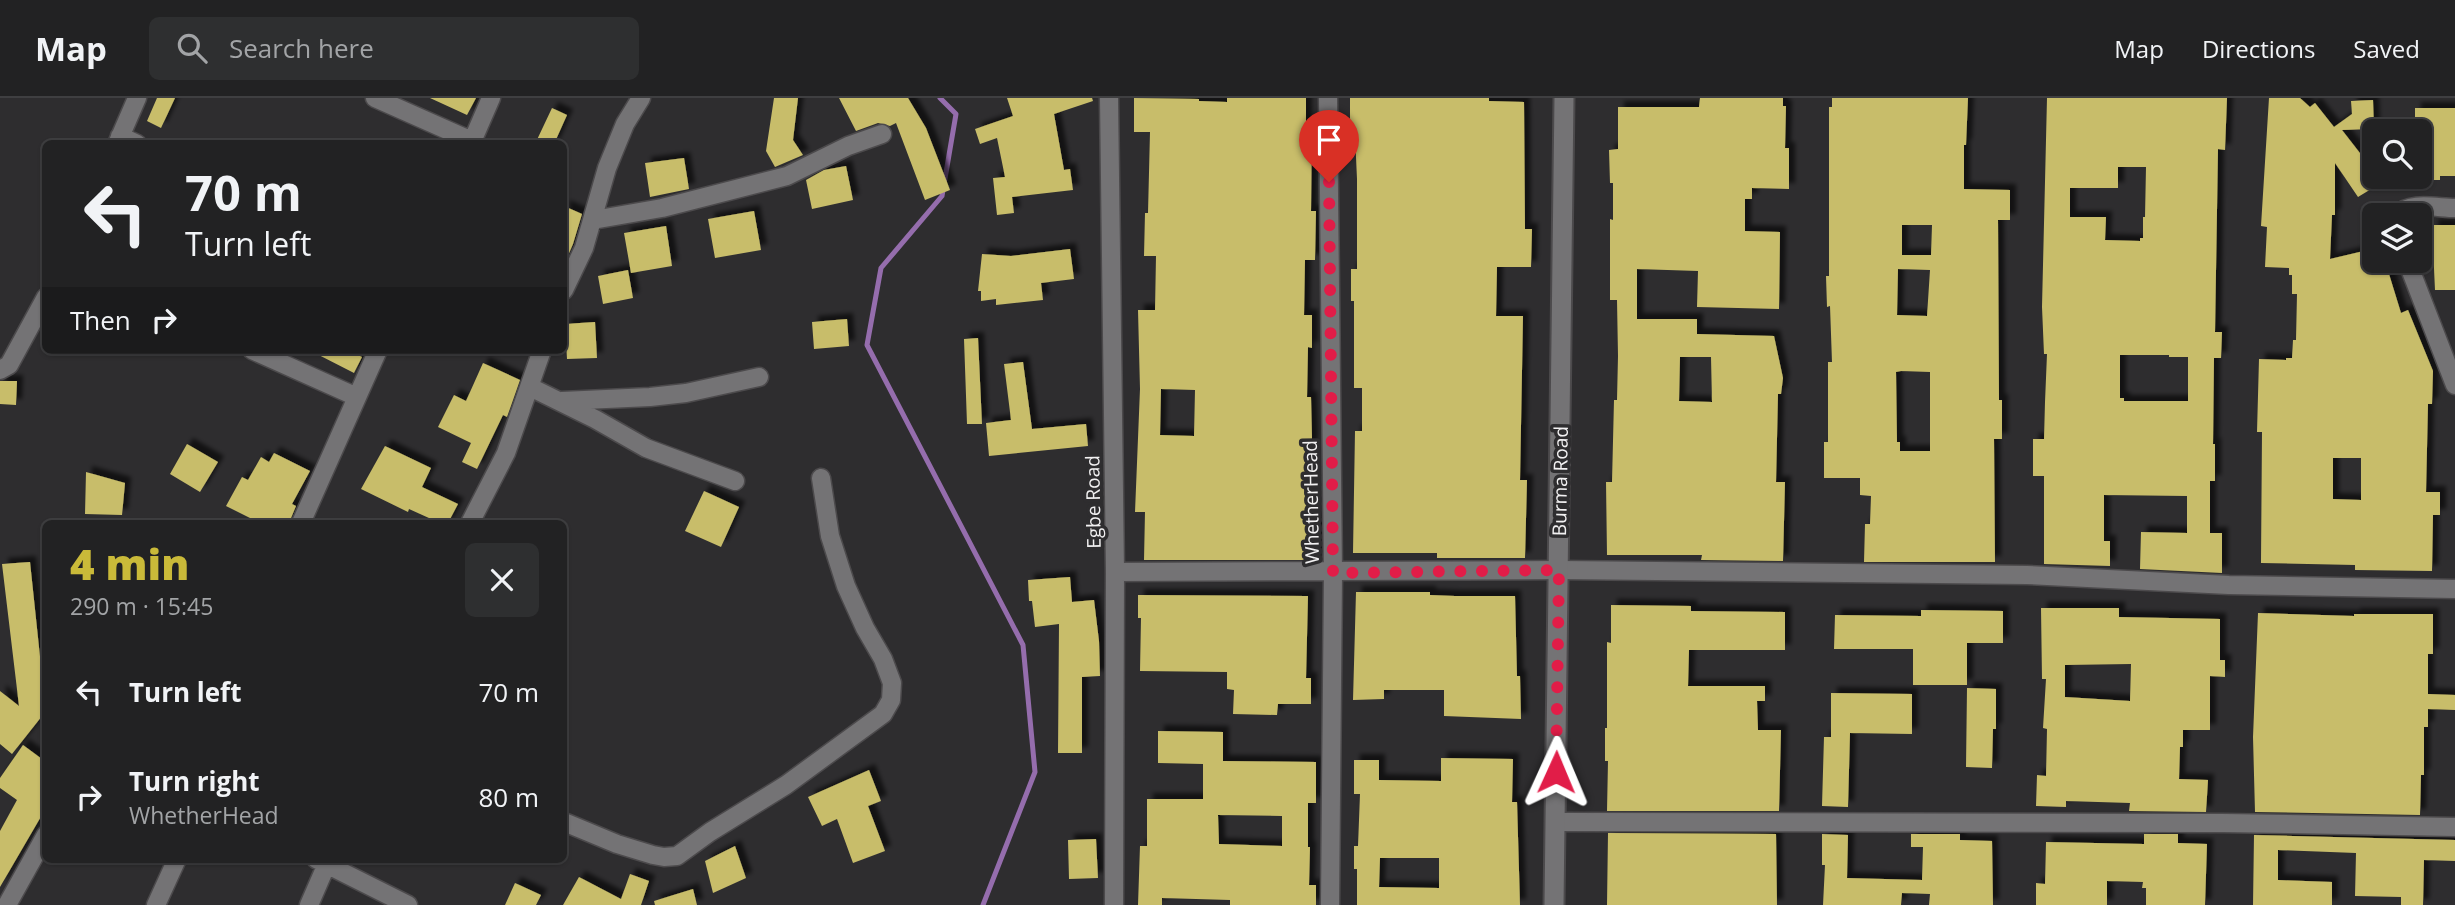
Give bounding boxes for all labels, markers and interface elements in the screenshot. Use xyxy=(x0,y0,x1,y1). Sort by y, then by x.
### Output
search box xyxy=(149,17,639,80)
text: Map xyxy=(35,26,107,71)
icon: search xyxy=(173,29,211,67)
text: Search here xyxy=(229,30,374,66)
text: Map xyxy=(2114,32,2164,65)
text: Directions xyxy=(2202,32,2315,65)
text: Saved xyxy=(2353,32,2420,65)
pin xyxy=(1299,110,1359,182)
map controls xyxy=(2362,119,2432,273)
button: search xyxy=(2362,119,2432,189)
icon: arrive xyxy=(1310,121,1348,159)
text: 70 m xyxy=(185,159,302,225)
icon: left xyxy=(70,168,161,259)
button: layers xyxy=(2362,203,2432,273)
text: Turn left xyxy=(185,222,311,265)
icon: right xyxy=(145,301,183,339)
text: Then xyxy=(70,302,131,338)
street label: Burma Road xyxy=(1546,426,1574,536)
street label: WhetherHead xyxy=(1297,440,1325,564)
street label: Egbe Road xyxy=(1079,455,1107,549)
text: 4 min xyxy=(70,535,189,592)
button: close xyxy=(465,543,539,617)
text: 290 m · 15:45 xyxy=(70,590,213,622)
icon: left xyxy=(70,673,108,711)
text: Turn left xyxy=(129,674,241,710)
text: 70 m xyxy=(478,674,539,710)
position arrow xyxy=(1519,735,1593,809)
text: Turn right xyxy=(129,763,260,799)
icon: right xyxy=(70,778,108,816)
text: 80 m xyxy=(478,779,539,815)
text: WhetherHead xyxy=(129,799,279,831)

